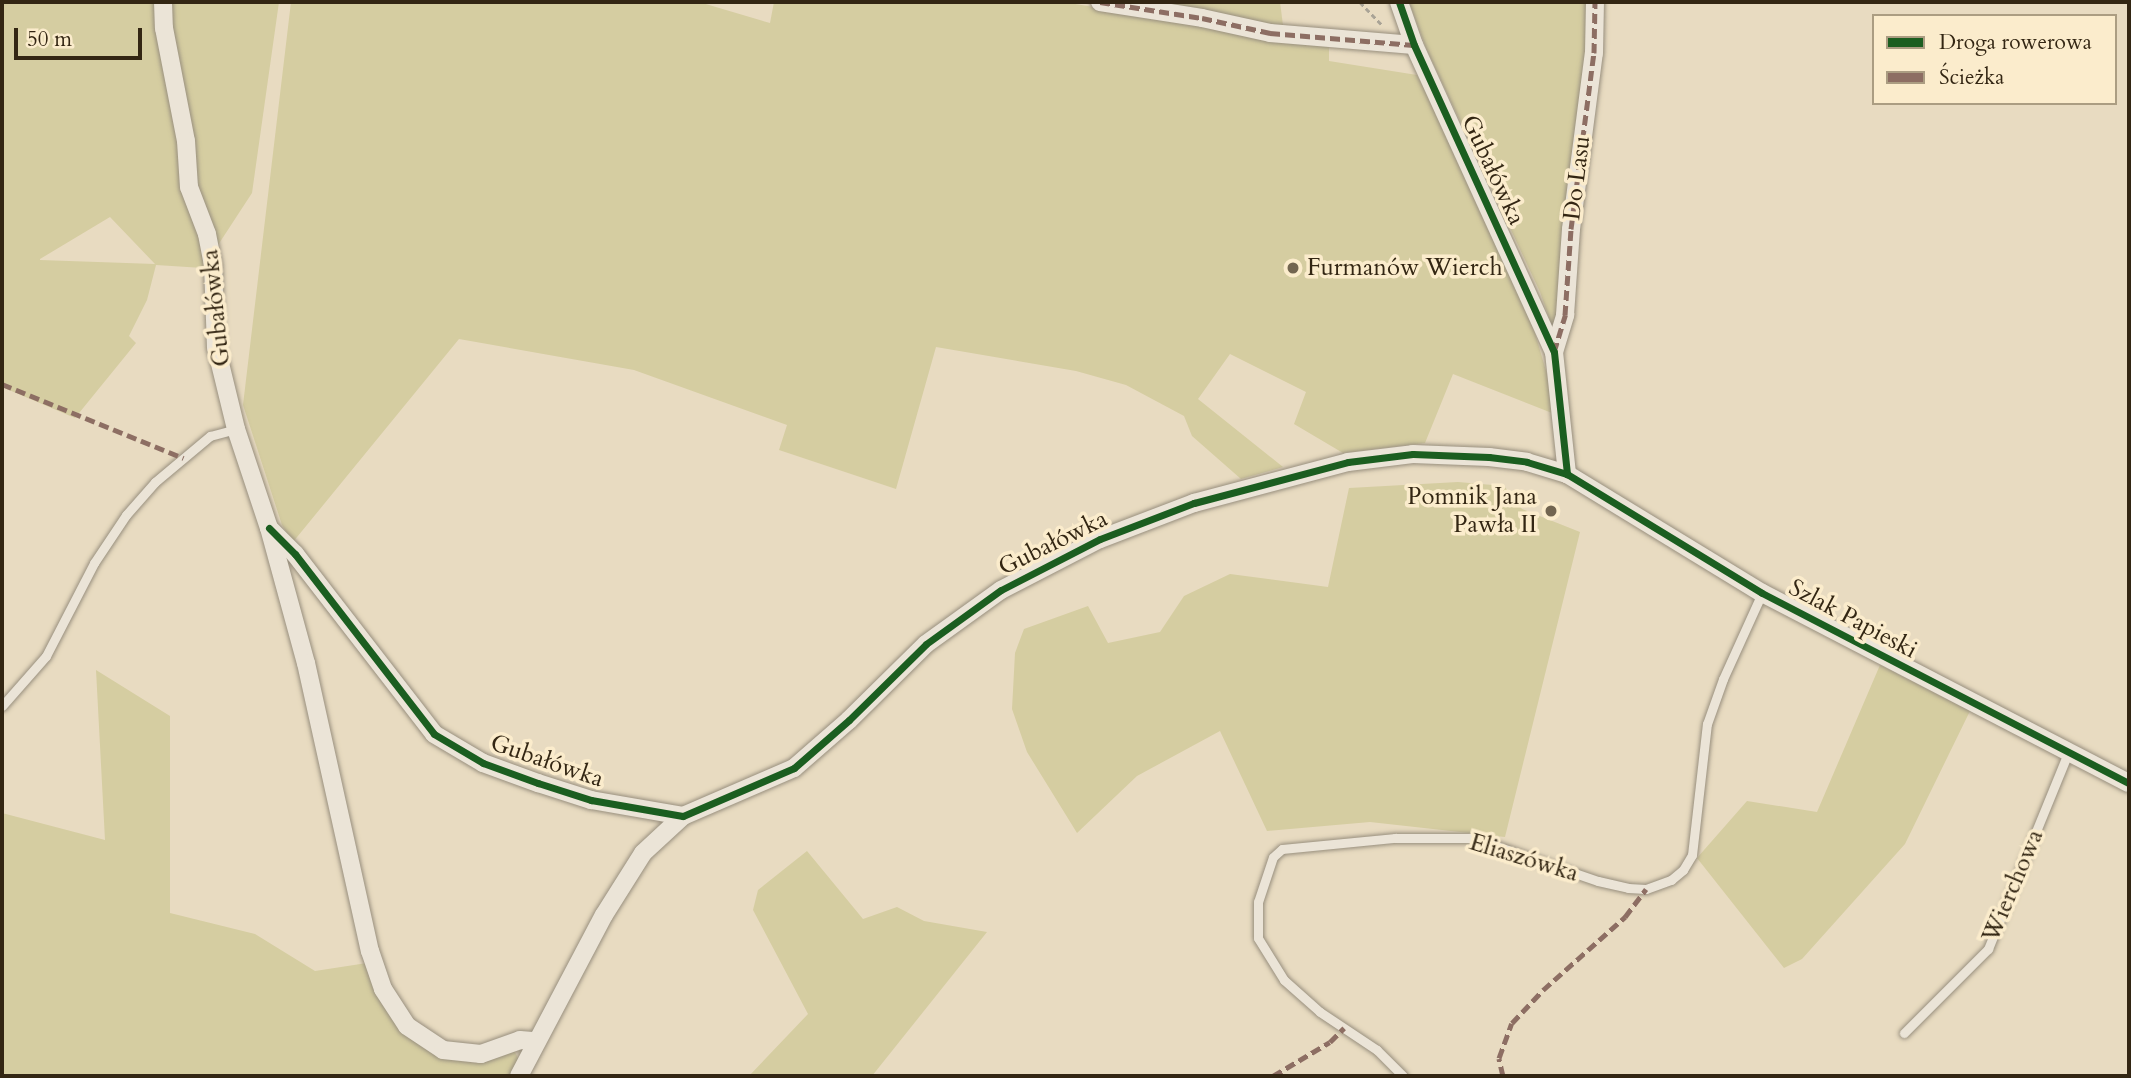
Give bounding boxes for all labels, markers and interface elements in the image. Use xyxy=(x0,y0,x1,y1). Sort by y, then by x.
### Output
scale bar xyxy=(18,14,145,58)
legend xyxy=(1872,14,2117,105)
text: 50 m xyxy=(27,25,72,54)
text: Droga rowerowa xyxy=(1939,28,2092,57)
text: Ścieżka xyxy=(1939,63,2004,92)
street label: Gubałówka xyxy=(1455,111,1531,229)
street label: Do Lasu xyxy=(1558,134,1596,222)
street label: Gubałówka xyxy=(196,248,236,368)
place label: Furmanów Wierch xyxy=(1307,254,1503,282)
marker: Furmanów Wierch xyxy=(1285,260,1301,276)
place label: Pomnik Jana Pawła II xyxy=(1407,483,1537,539)
marker: Pomnik Jana Pawła II xyxy=(1543,503,1559,519)
street label: Gubałówka xyxy=(994,504,1112,582)
street label: Szlak Papieski xyxy=(1784,573,1922,665)
street label: Gubałówka xyxy=(487,728,607,794)
street label: Wierchowa xyxy=(1976,825,2050,947)
street label: Eliaszówka xyxy=(1466,828,1582,888)

